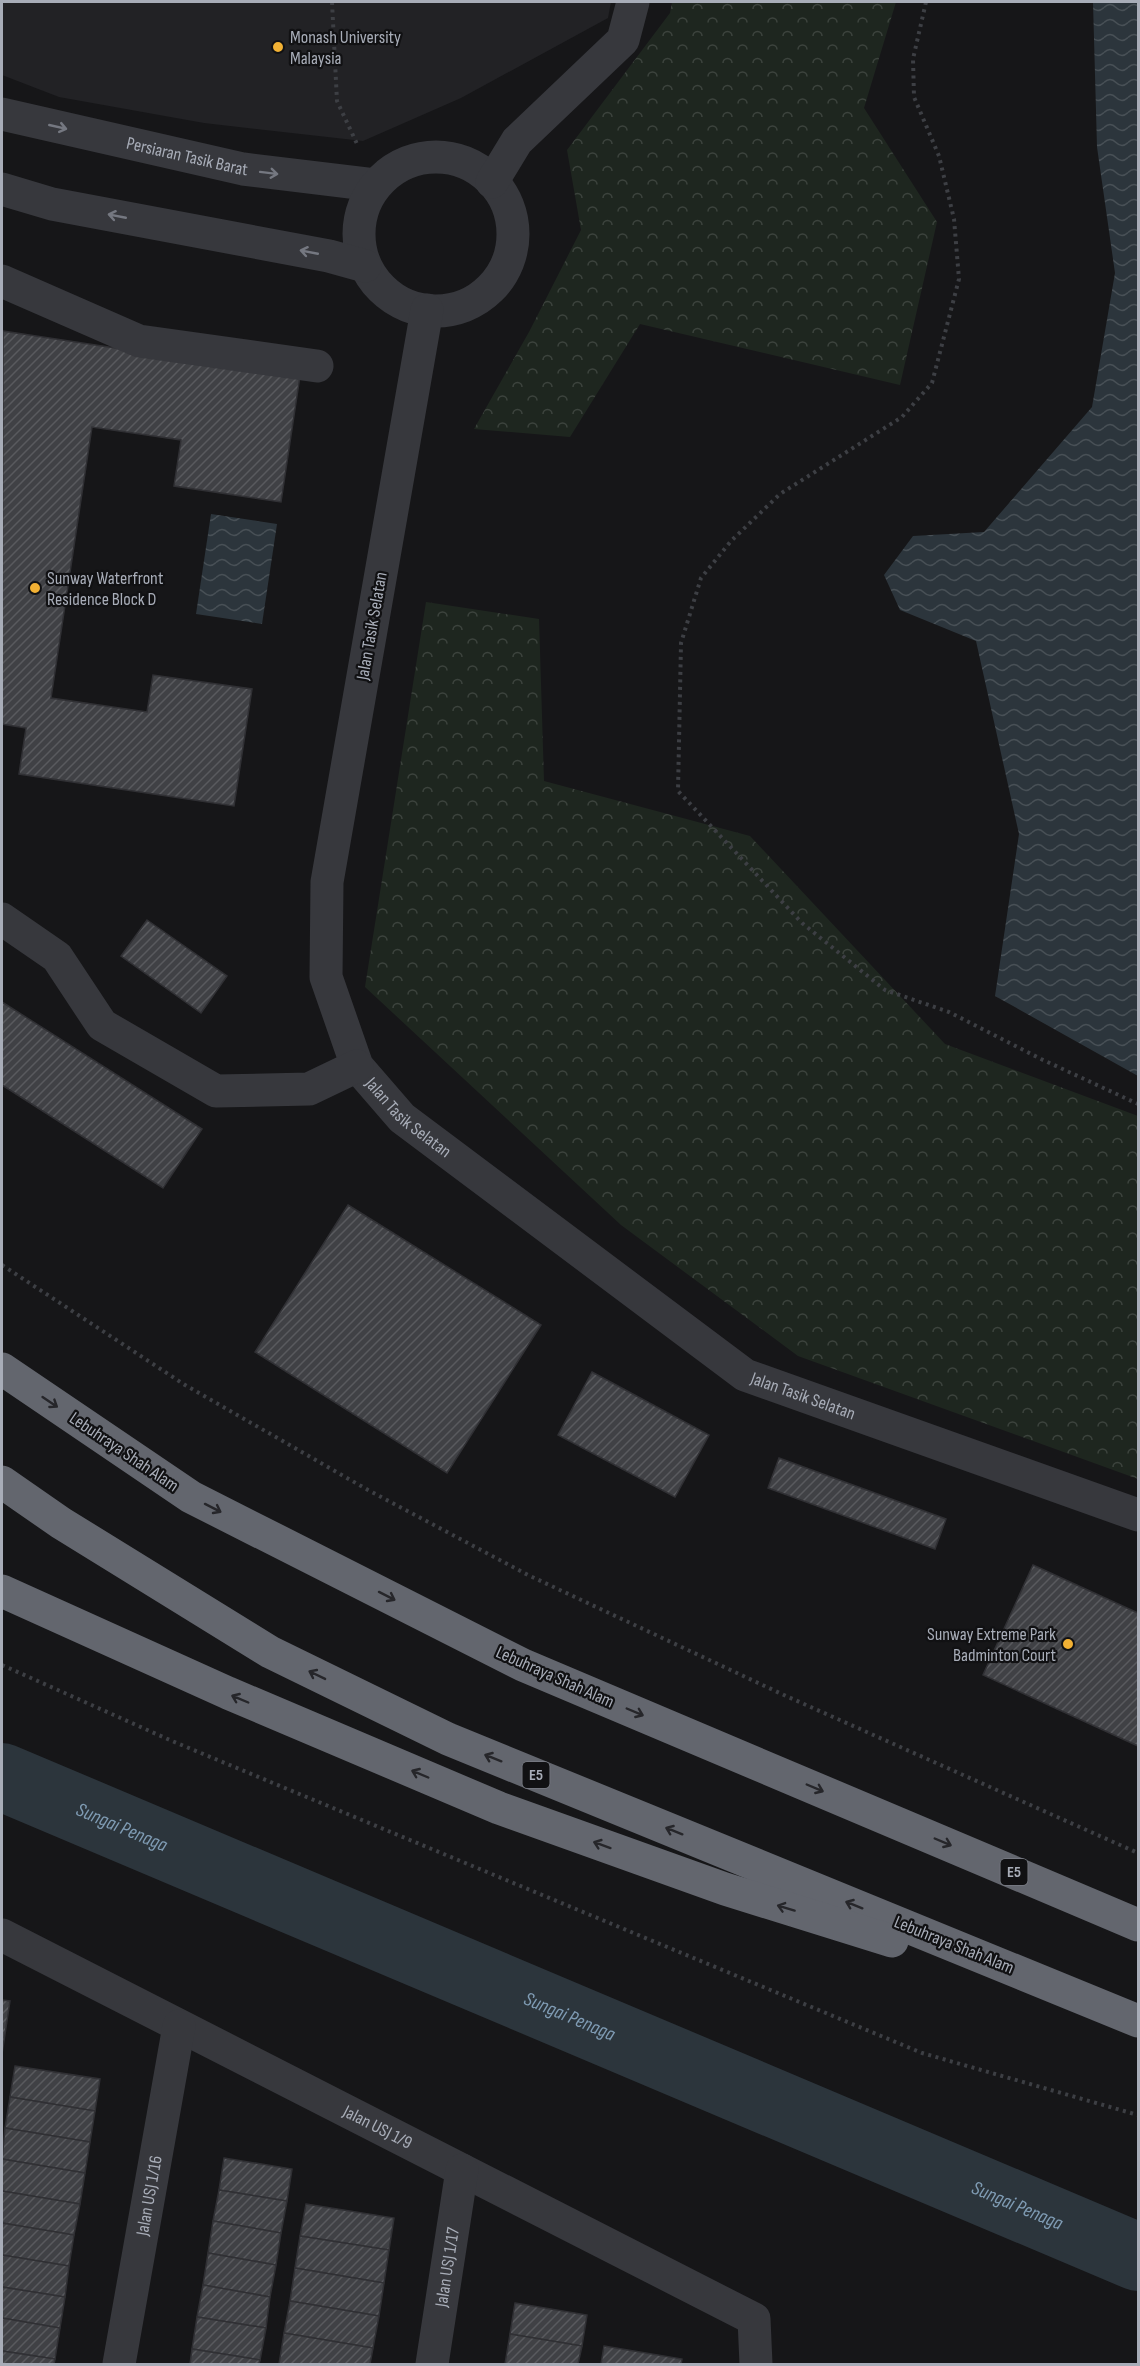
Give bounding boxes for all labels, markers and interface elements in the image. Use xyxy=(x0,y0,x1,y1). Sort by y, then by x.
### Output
place label: Monash University Malaysia xyxy=(290,27,401,69)
marker: Monash University Malaysia xyxy=(271,40,285,54)
one-way arrow xyxy=(49,121,68,133)
street label: Persiaran Tasik Barat xyxy=(124,132,250,180)
one-way arrow xyxy=(259,167,279,178)
one-way arrow xyxy=(108,210,127,221)
one-way arrow xyxy=(299,246,319,257)
place label: Sunway Waterfront Residence Block D xyxy=(47,568,164,610)
street label: Jalan Tasik Selatan xyxy=(352,570,392,683)
marker: Sunway Waterfront Residence Block D xyxy=(28,581,42,595)
street label: Jalan Tasik Selatan xyxy=(360,1072,456,1162)
street label: Jalan Tasik Selatan xyxy=(747,1367,858,1424)
one-way arrow xyxy=(41,1396,58,1408)
street label: Lebuhraya Shah Alam xyxy=(65,1408,183,1496)
one-way arrow xyxy=(204,1502,221,1514)
one-way arrow xyxy=(378,1590,395,1602)
place label: Sunway Extreme Park Badminton Court xyxy=(927,1624,1056,1666)
marker: Sunway Extreme Park Badminton Court xyxy=(1061,1637,1075,1651)
street label: Lebuhraya Shah Alam xyxy=(493,1642,617,1712)
one-way arrow xyxy=(308,1668,326,1680)
one-way arrow xyxy=(232,1693,250,1704)
one-way arrow xyxy=(625,1707,644,1718)
one-way arrow xyxy=(484,1752,503,1763)
road number: E5 xyxy=(522,1762,550,1788)
one-way arrow xyxy=(411,1768,430,1779)
one-way arrow xyxy=(805,1783,823,1794)
water label: Sungai Penaga xyxy=(72,1798,171,1857)
one-way arrow xyxy=(665,1825,683,1836)
one-way arrow xyxy=(933,1837,951,1848)
one-way arrow xyxy=(593,1838,612,1849)
road number: E5 xyxy=(1000,1859,1028,1885)
one-way arrow xyxy=(846,1898,864,1909)
one-way arrow xyxy=(777,1902,796,1913)
street label: Lebuhraya Shah Alam xyxy=(891,1911,1017,1979)
water label: Sungai Penaga xyxy=(520,1987,619,2047)
street label: Jalan USJ 1/9 xyxy=(339,2100,416,2153)
street label: Jalan USJ 1/16 xyxy=(131,2154,166,2238)
water label: Sungai Penaga xyxy=(968,2176,1066,2236)
street label: Jalan USJ 1/17 xyxy=(430,2225,464,2309)

